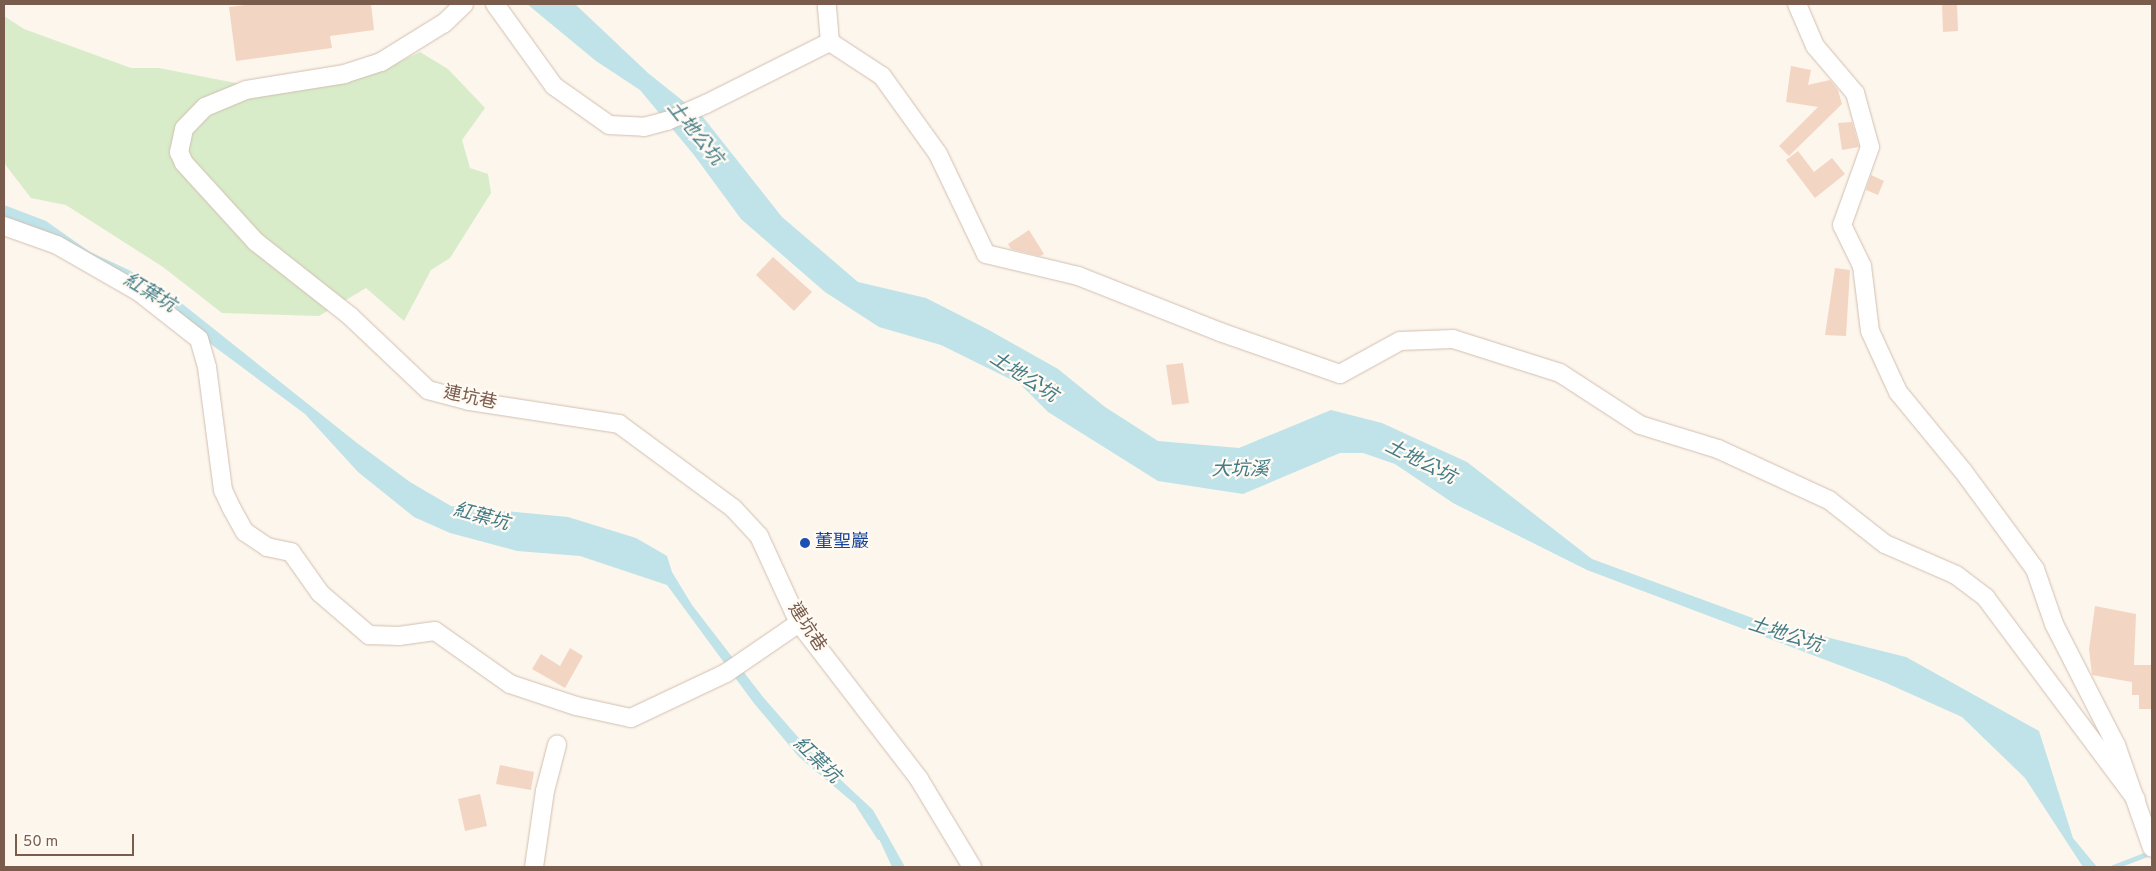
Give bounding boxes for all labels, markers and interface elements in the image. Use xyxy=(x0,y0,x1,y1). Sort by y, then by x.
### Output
water label: 土地公坑 xyxy=(661,97,727,171)
water label: 紅葉坑 xyxy=(119,270,179,318)
water label: 土地公坑 xyxy=(985,348,1061,408)
street label: 連坑巷 xyxy=(441,383,499,415)
water label: 土地公坑 xyxy=(1381,436,1459,490)
water label: 大坑溪 xyxy=(1212,460,1268,482)
water label: 紅葉坑 xyxy=(451,500,511,536)
place label: 董聖巖 xyxy=(815,532,869,554)
marker: 董聖巖 xyxy=(799,537,811,549)
street label: 連坑巷 xyxy=(782,599,830,657)
water label: 土地公坑 xyxy=(1745,613,1825,659)
water label: 紅葉坑 xyxy=(788,733,844,789)
scale bar xyxy=(18,824,136,856)
text: 50 m xyxy=(23,833,58,852)

